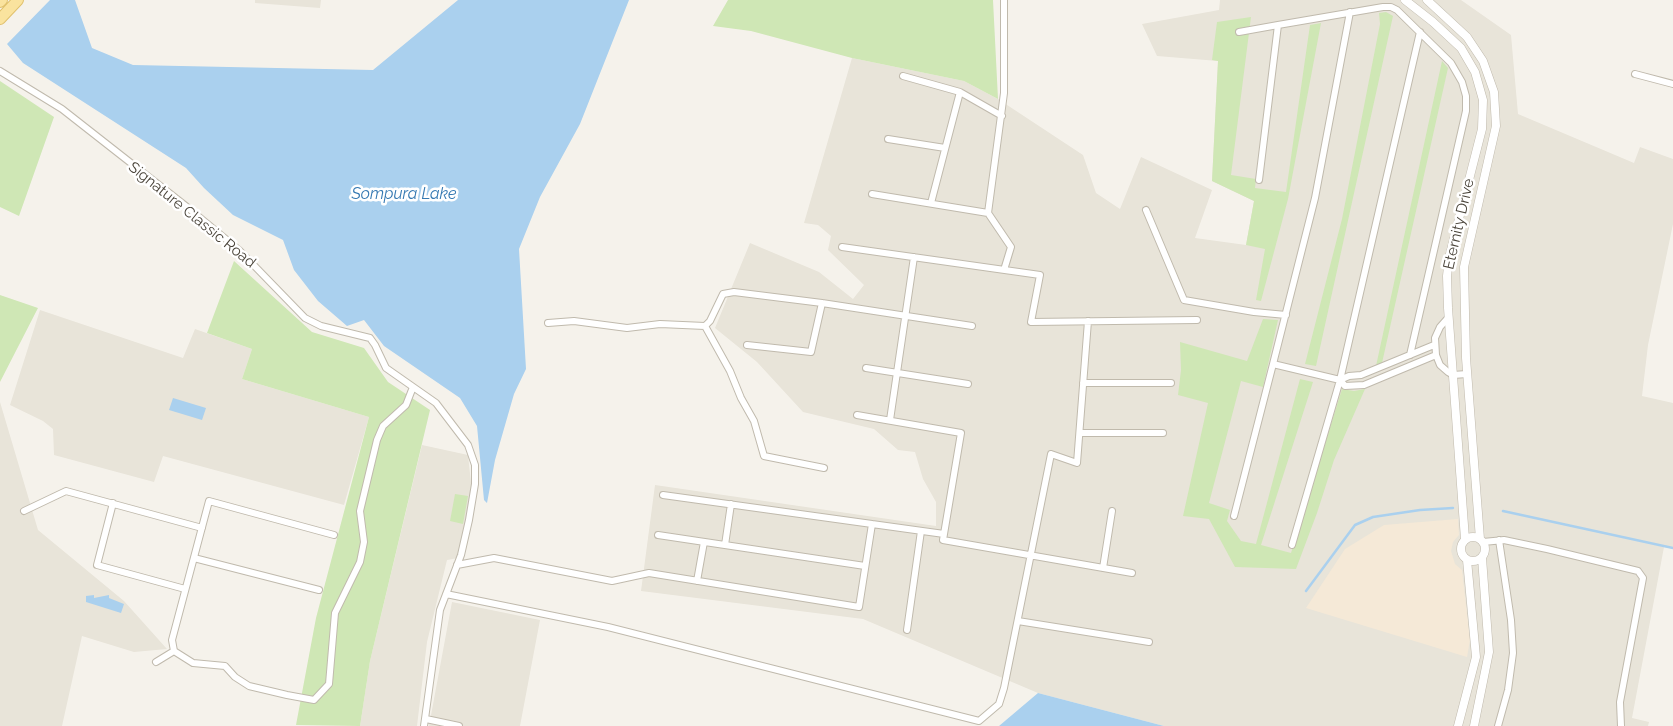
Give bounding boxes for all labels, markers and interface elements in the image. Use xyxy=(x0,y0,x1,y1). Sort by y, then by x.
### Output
street label: Signature Classic Road xyxy=(125,158,259,272)
street label: Eternity Drive xyxy=(1440,177,1478,271)
water label: Sompura Lake xyxy=(351,184,457,204)

